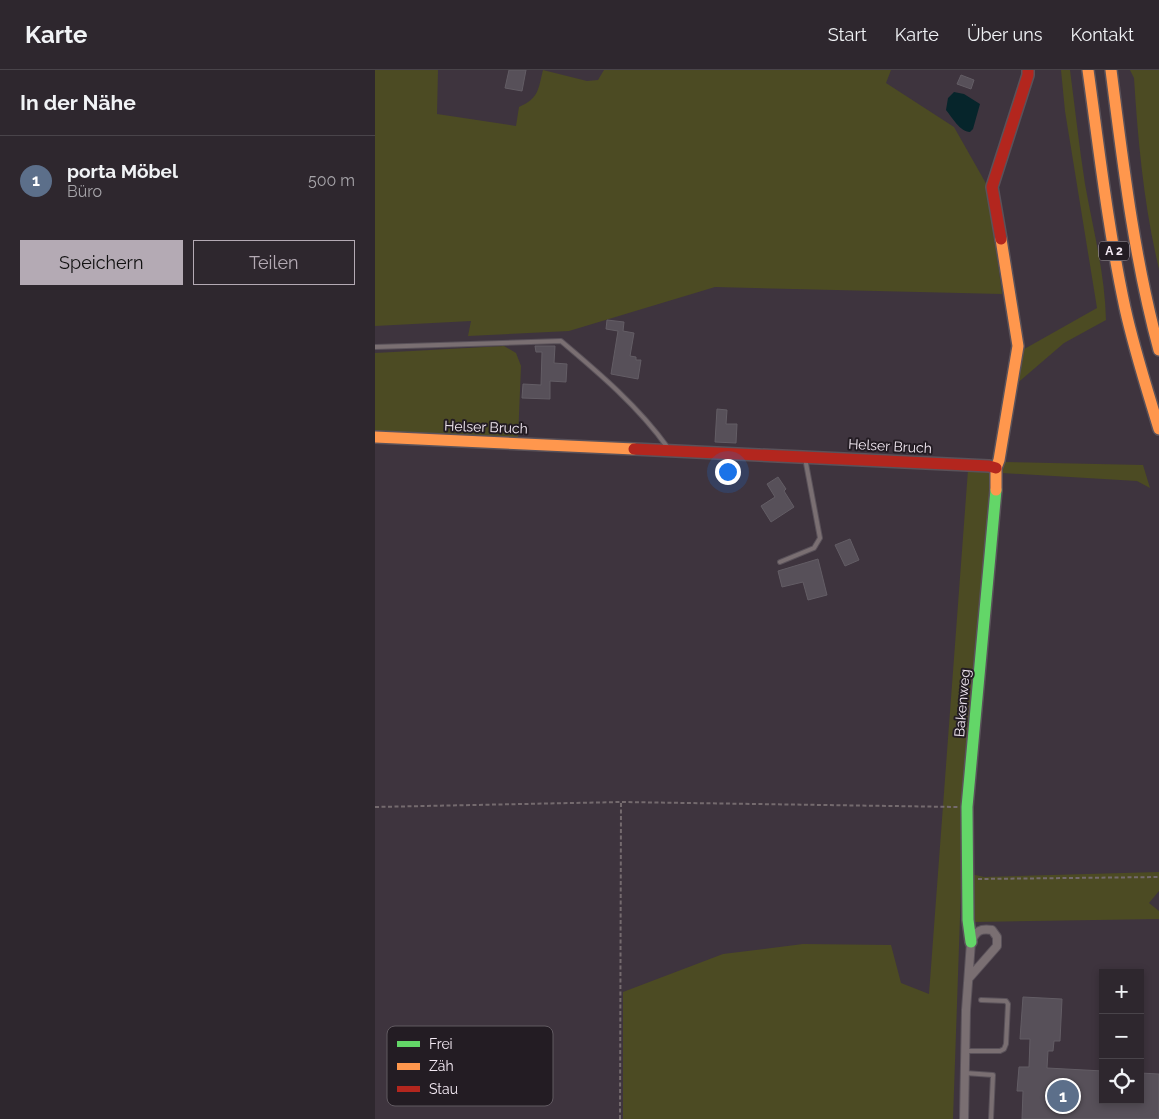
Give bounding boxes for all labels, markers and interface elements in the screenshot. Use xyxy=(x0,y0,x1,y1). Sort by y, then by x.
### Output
text: Karte xyxy=(25,20,87,49)
text: Start xyxy=(828,24,867,45)
text: Karte xyxy=(895,24,939,45)
text: Über uns xyxy=(967,24,1042,45)
text: Kontakt xyxy=(1070,24,1134,45)
text: In der Nähe xyxy=(20,90,136,115)
text: porta Möbel xyxy=(67,160,178,182)
text: 1 xyxy=(32,171,40,190)
text: 500 m xyxy=(308,171,355,190)
text: Büro xyxy=(67,182,102,201)
button: Speichern xyxy=(20,240,183,285)
button: Teilen xyxy=(193,240,355,285)
road number: A 2 xyxy=(1099,242,1129,260)
street label: Helser Bruch xyxy=(444,418,528,436)
street label: Helser Bruch xyxy=(848,436,932,456)
your location xyxy=(715,459,741,485)
street label: Bakenweg xyxy=(951,668,973,738)
map controls xyxy=(1099,969,1144,1104)
button: + xyxy=(1099,969,1144,1014)
button: − xyxy=(1099,1014,1144,1059)
legend xyxy=(387,1026,553,1106)
text: Frei xyxy=(429,1036,453,1052)
text: Zäh xyxy=(429,1058,454,1074)
button: locate xyxy=(1099,1059,1144,1104)
pin: 1 xyxy=(1047,1077,1079,1115)
text: Stau xyxy=(429,1081,458,1097)

